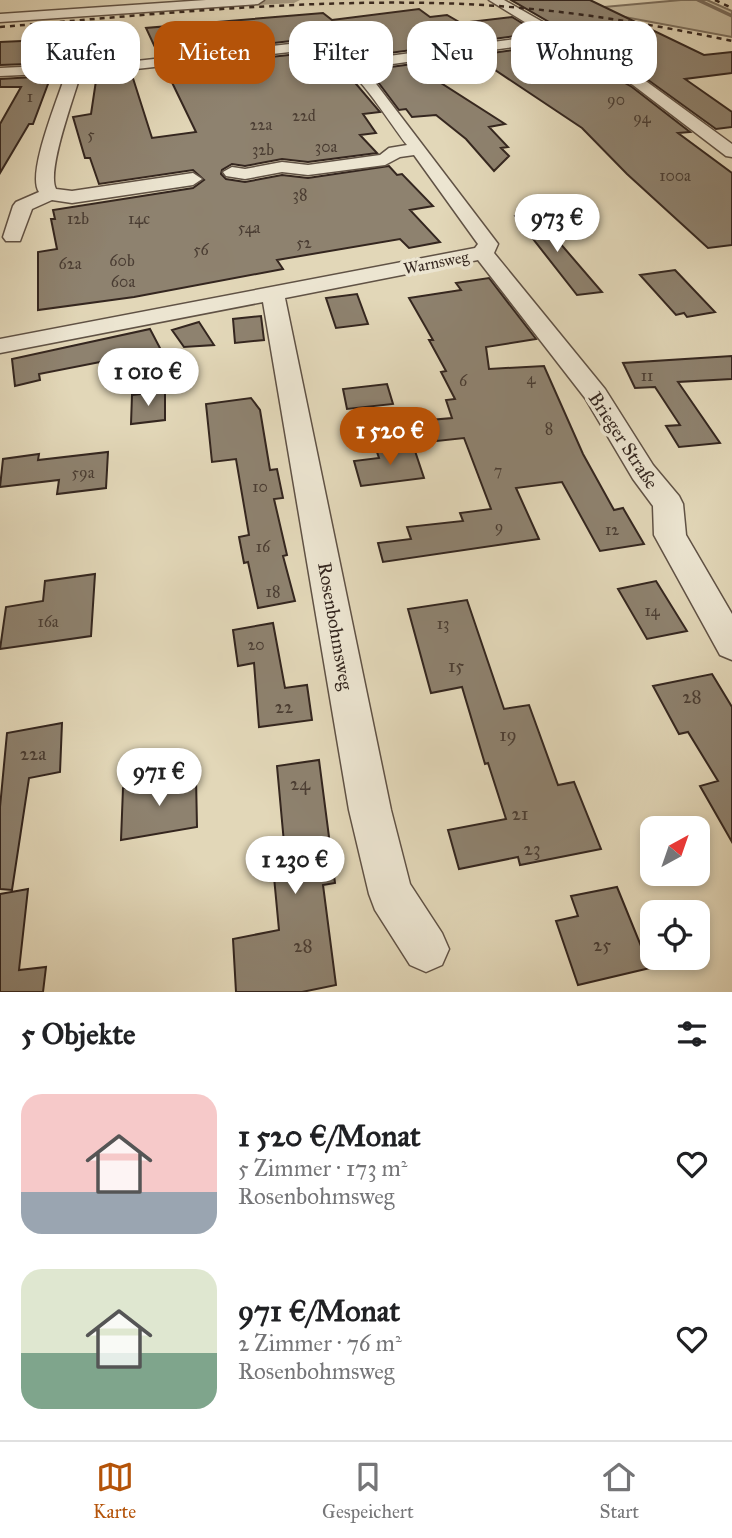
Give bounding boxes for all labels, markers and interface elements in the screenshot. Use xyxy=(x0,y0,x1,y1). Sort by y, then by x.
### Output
chip: Kaufen xyxy=(21,21,140,84)
chip: Mieten xyxy=(154,21,275,84)
chip: Filter xyxy=(289,21,393,84)
chip: Neu xyxy=(407,21,497,84)
chip: Wohnung xyxy=(511,21,657,84)
house number: 1 xyxy=(27,87,33,106)
house number: 90 xyxy=(607,90,625,109)
house number: 22d xyxy=(292,106,316,125)
house number: 94 xyxy=(633,108,652,127)
house number: 22a xyxy=(250,115,272,134)
house number: 5 xyxy=(87,125,95,144)
house number: 30a xyxy=(315,137,337,156)
house number: 32b xyxy=(252,140,274,159)
house number: 100a xyxy=(659,166,691,185)
house number: 38 xyxy=(293,185,307,204)
pin: 973 € xyxy=(508,194,606,254)
text: 973 € xyxy=(531,203,583,231)
house number: 12b xyxy=(67,209,89,228)
house number: 14c xyxy=(128,209,150,228)
house number: 54a xyxy=(238,218,261,237)
house number: 52 xyxy=(296,233,312,252)
house number: 56 xyxy=(193,240,210,259)
street label: Warnsweg xyxy=(402,247,471,279)
house number: 60b xyxy=(109,251,135,270)
house number: 62a xyxy=(59,254,82,273)
house number: 60a xyxy=(111,272,135,291)
pin: 1 010 € xyxy=(83,348,213,408)
text: 1 010 € xyxy=(114,357,182,385)
house number: 11 xyxy=(641,366,653,385)
house number: 4 xyxy=(527,369,537,388)
house number: 6 xyxy=(459,371,468,390)
street label: Brieger Straße xyxy=(583,387,664,494)
pin: 1 520 € xyxy=(325,407,455,467)
text: 1 520 € xyxy=(356,416,424,444)
house number: 8 xyxy=(545,419,553,438)
house number: 7 xyxy=(494,461,502,480)
house number: 59a xyxy=(72,463,95,482)
house number: 10 xyxy=(252,477,268,496)
house number: 9 xyxy=(495,517,503,536)
house number: 12 xyxy=(605,520,619,539)
house number: 16 xyxy=(256,537,271,556)
street label: Rosenbohmsweg xyxy=(312,560,358,692)
house number: 18 xyxy=(266,582,280,601)
house number: 14 xyxy=(644,601,661,620)
house number: 16a xyxy=(37,612,59,631)
house number: 13 xyxy=(437,614,449,633)
house number: 20 xyxy=(247,635,265,654)
house number: 15 xyxy=(448,654,464,677)
house number: 28 xyxy=(682,685,702,708)
house number: 22 xyxy=(275,695,294,718)
house number: 19 xyxy=(499,723,517,746)
house number: 22a xyxy=(20,742,47,765)
pin: 971 € xyxy=(110,748,208,808)
text: 971 € xyxy=(133,757,185,785)
house number: 24 xyxy=(290,772,310,795)
house number: 21 xyxy=(512,802,528,825)
north arrow xyxy=(640,816,710,886)
map controls xyxy=(640,816,710,970)
pin: 1 230 € xyxy=(230,836,360,896)
house number: 23 xyxy=(524,837,540,860)
text: 1 230 € xyxy=(262,845,328,873)
button: locate xyxy=(640,900,710,970)
house number: 25 xyxy=(593,933,611,956)
house number: 28 xyxy=(293,934,313,957)
icon: filters xyxy=(673,1015,711,1053)
text: 5 Objekte xyxy=(21,1016,136,1052)
text: 1 520 €/Monat xyxy=(238,1118,421,1154)
icon: home xyxy=(77,1122,161,1206)
icon: heart xyxy=(673,1145,711,1183)
text: 5 Zimmer · 173 m² xyxy=(238,1154,408,1182)
text: Rosenbohmsweg xyxy=(238,1182,395,1210)
text: 971 €/Monat xyxy=(238,1293,400,1329)
icon: home xyxy=(77,1297,161,1381)
icon: heart xyxy=(673,1320,711,1358)
text: 2 Zimmer · 76 m² xyxy=(238,1329,402,1357)
text: Rosenbohmsweg xyxy=(238,1357,395,1385)
tab: Karte xyxy=(93,1458,136,1523)
tab: Gespeichert xyxy=(322,1458,414,1523)
tab: Start xyxy=(600,1458,639,1523)

